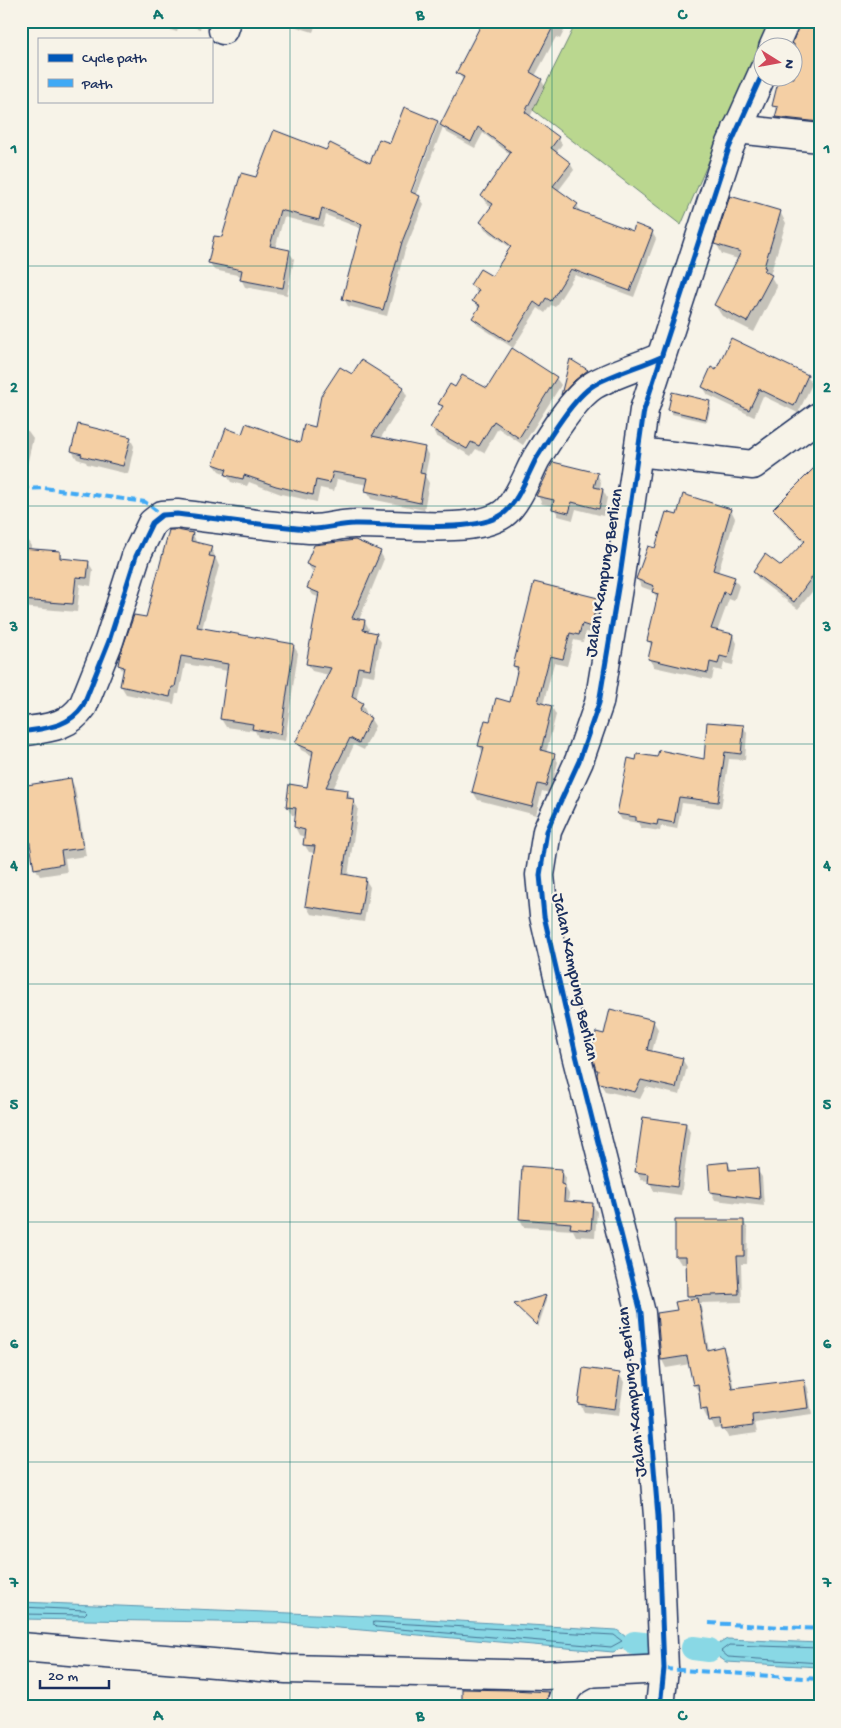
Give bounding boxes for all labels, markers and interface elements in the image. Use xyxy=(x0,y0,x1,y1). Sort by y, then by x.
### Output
text: A xyxy=(152,7,164,26)
text: B xyxy=(415,7,425,26)
text: C xyxy=(677,7,688,26)
legend xyxy=(38,38,212,102)
north arrow xyxy=(754,38,804,88)
text: Cycle path xyxy=(82,50,147,68)
text: N xyxy=(779,58,798,70)
text: Path xyxy=(81,76,113,94)
text: 1 xyxy=(10,141,17,160)
text: 1 xyxy=(823,141,830,160)
text: 2 xyxy=(10,380,18,399)
text: 2 xyxy=(823,380,831,399)
street label: Jalan Kampung Berlian xyxy=(581,487,629,659)
text: 3 xyxy=(9,619,18,638)
text: 3 xyxy=(822,619,831,638)
text: 4 xyxy=(9,858,18,877)
text: 4 xyxy=(822,858,831,877)
street label: Jalan Kampung Berlian xyxy=(546,891,602,1063)
text: 5 xyxy=(10,1097,19,1116)
text: 5 xyxy=(823,1097,832,1116)
street label: Jalan Kampung Berlian xyxy=(614,1306,652,1478)
text: 6 xyxy=(10,1336,19,1355)
text: 6 xyxy=(823,1336,832,1355)
text: 7 xyxy=(9,1575,19,1594)
text: 7 xyxy=(822,1575,832,1594)
scale bar xyxy=(40,1658,109,1690)
text: 20 m xyxy=(48,1668,78,1686)
text: A xyxy=(152,1708,164,1727)
text: B xyxy=(415,1708,425,1727)
text: C xyxy=(677,1708,688,1727)

